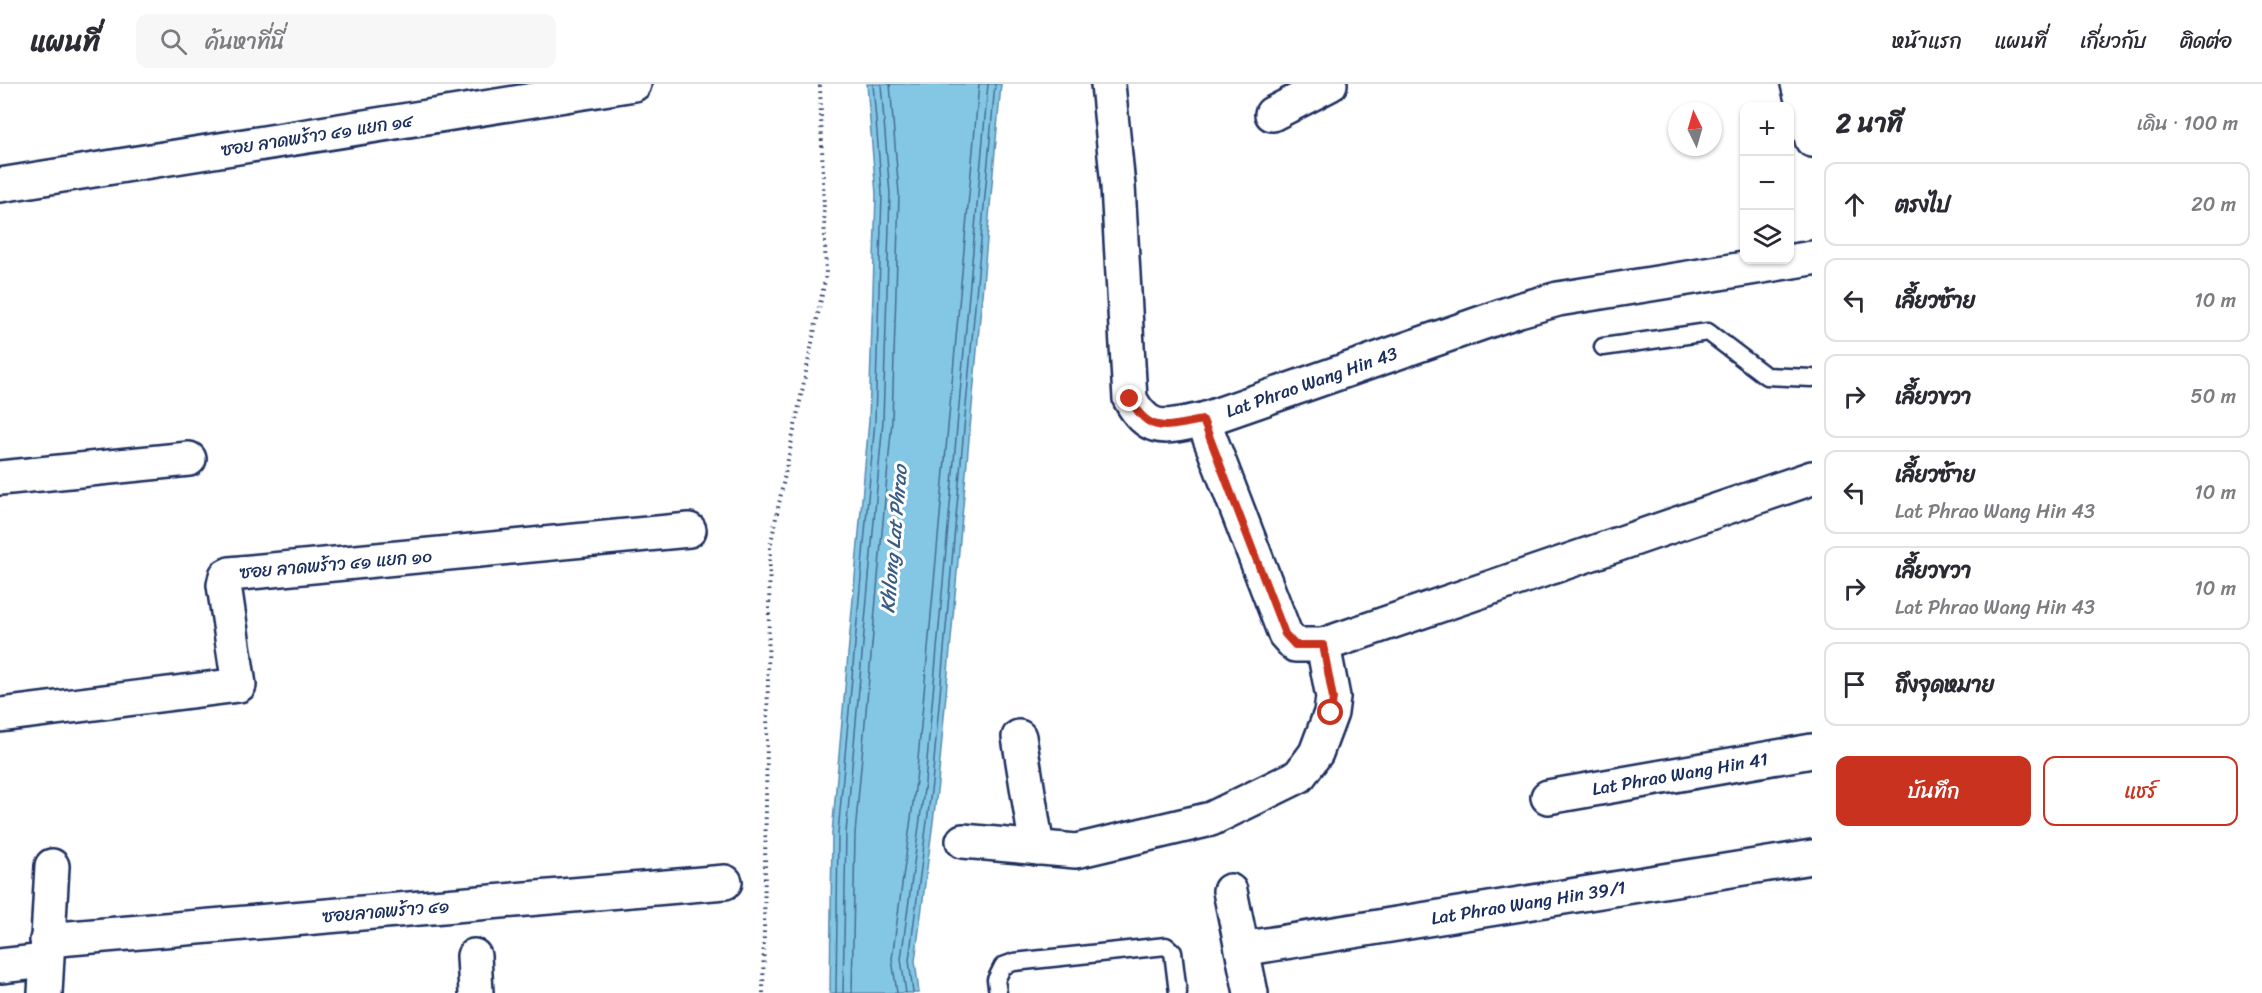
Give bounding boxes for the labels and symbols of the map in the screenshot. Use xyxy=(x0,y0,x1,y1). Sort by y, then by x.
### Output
north arrow xyxy=(1668,102,1722,156)
street label: ซอย ลาดพร้าว ๔๑ แยก ๑๔ xyxy=(219,104,417,166)
street label: Lat Phrao Wang Hin 43 xyxy=(1221,337,1402,427)
route end xyxy=(1116,385,1142,411)
water label: Khlong Lat Phrao xyxy=(870,462,918,614)
street label: ซอย ลาดพร้าว ๔๑ แยก ๑๐ xyxy=(238,540,434,588)
route start xyxy=(1317,699,1343,725)
street label: Lat Phrao Wang Hin 41 xyxy=(1590,743,1771,805)
street label: Lat Phrao Wang Hin 39/1 xyxy=(1429,871,1628,934)
street label: ซอยลาดพร้าว ๔๑ xyxy=(321,890,451,932)

